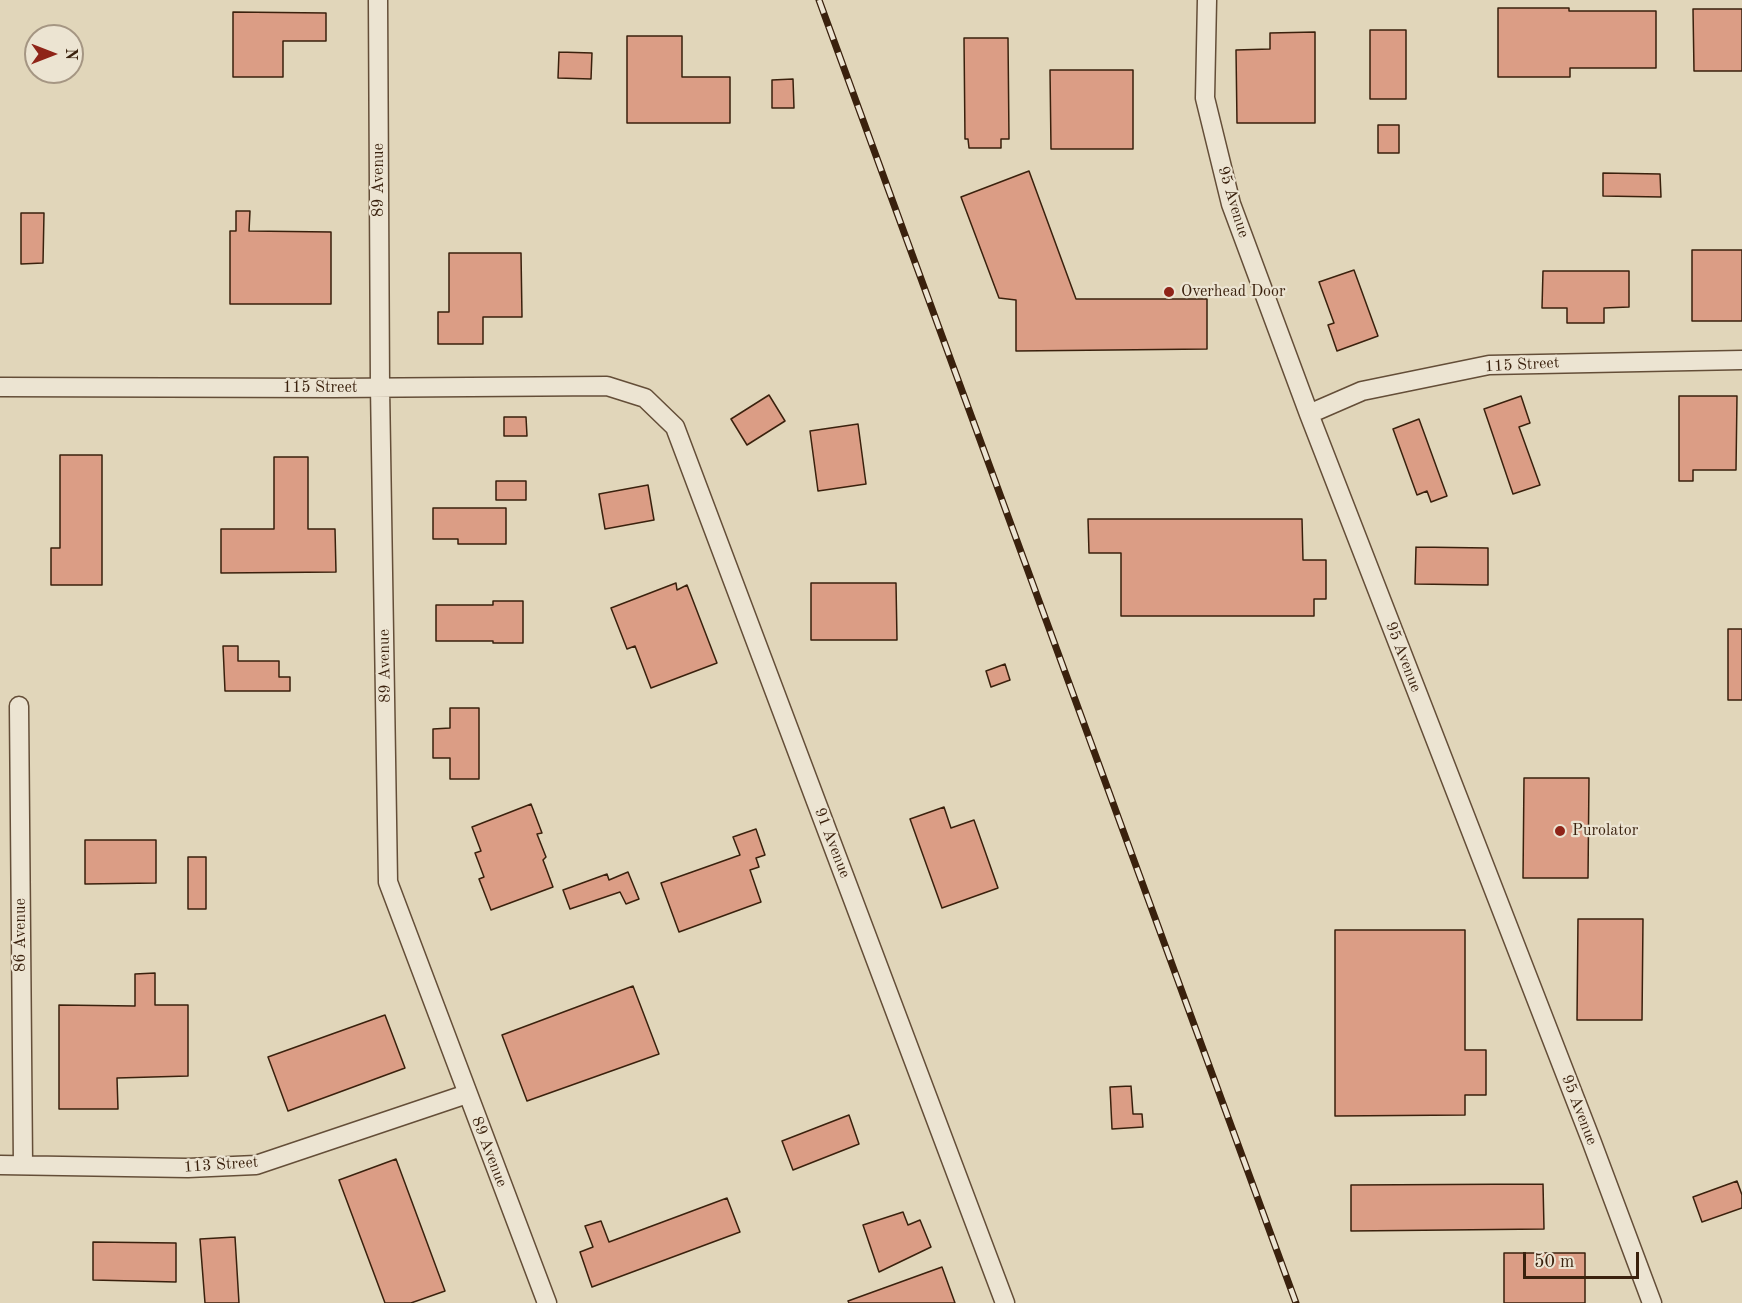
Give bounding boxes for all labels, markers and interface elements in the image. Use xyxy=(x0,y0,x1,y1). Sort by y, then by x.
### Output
north arrow xyxy=(24,24,84,84)
text: N xyxy=(62,48,78,60)
street label: 89 Avenue xyxy=(369,143,389,217)
street label: 95 Avenue xyxy=(1213,164,1253,240)
place label: Overhead Door xyxy=(1181,282,1286,302)
marker: Overhead Door xyxy=(1162,285,1176,299)
street label: 115 Street xyxy=(1484,353,1560,377)
street label: 115 Street xyxy=(283,378,357,398)
street label: 95 Avenue xyxy=(1381,619,1425,695)
street label: 89 Avenue xyxy=(375,629,395,703)
street label: 91 Avenue xyxy=(810,805,854,881)
place label: Purolator xyxy=(1572,821,1638,841)
marker: Purolator xyxy=(1553,824,1567,838)
street label: 86 Avenue xyxy=(11,898,31,972)
street label: 95 Avenue xyxy=(1557,1072,1601,1148)
street label: 89 Avenue xyxy=(467,1114,511,1190)
street label: 113 Street xyxy=(183,1153,259,1177)
scale bar xyxy=(1526,1240,1642,1278)
text: 50 m xyxy=(1534,1253,1574,1271)

